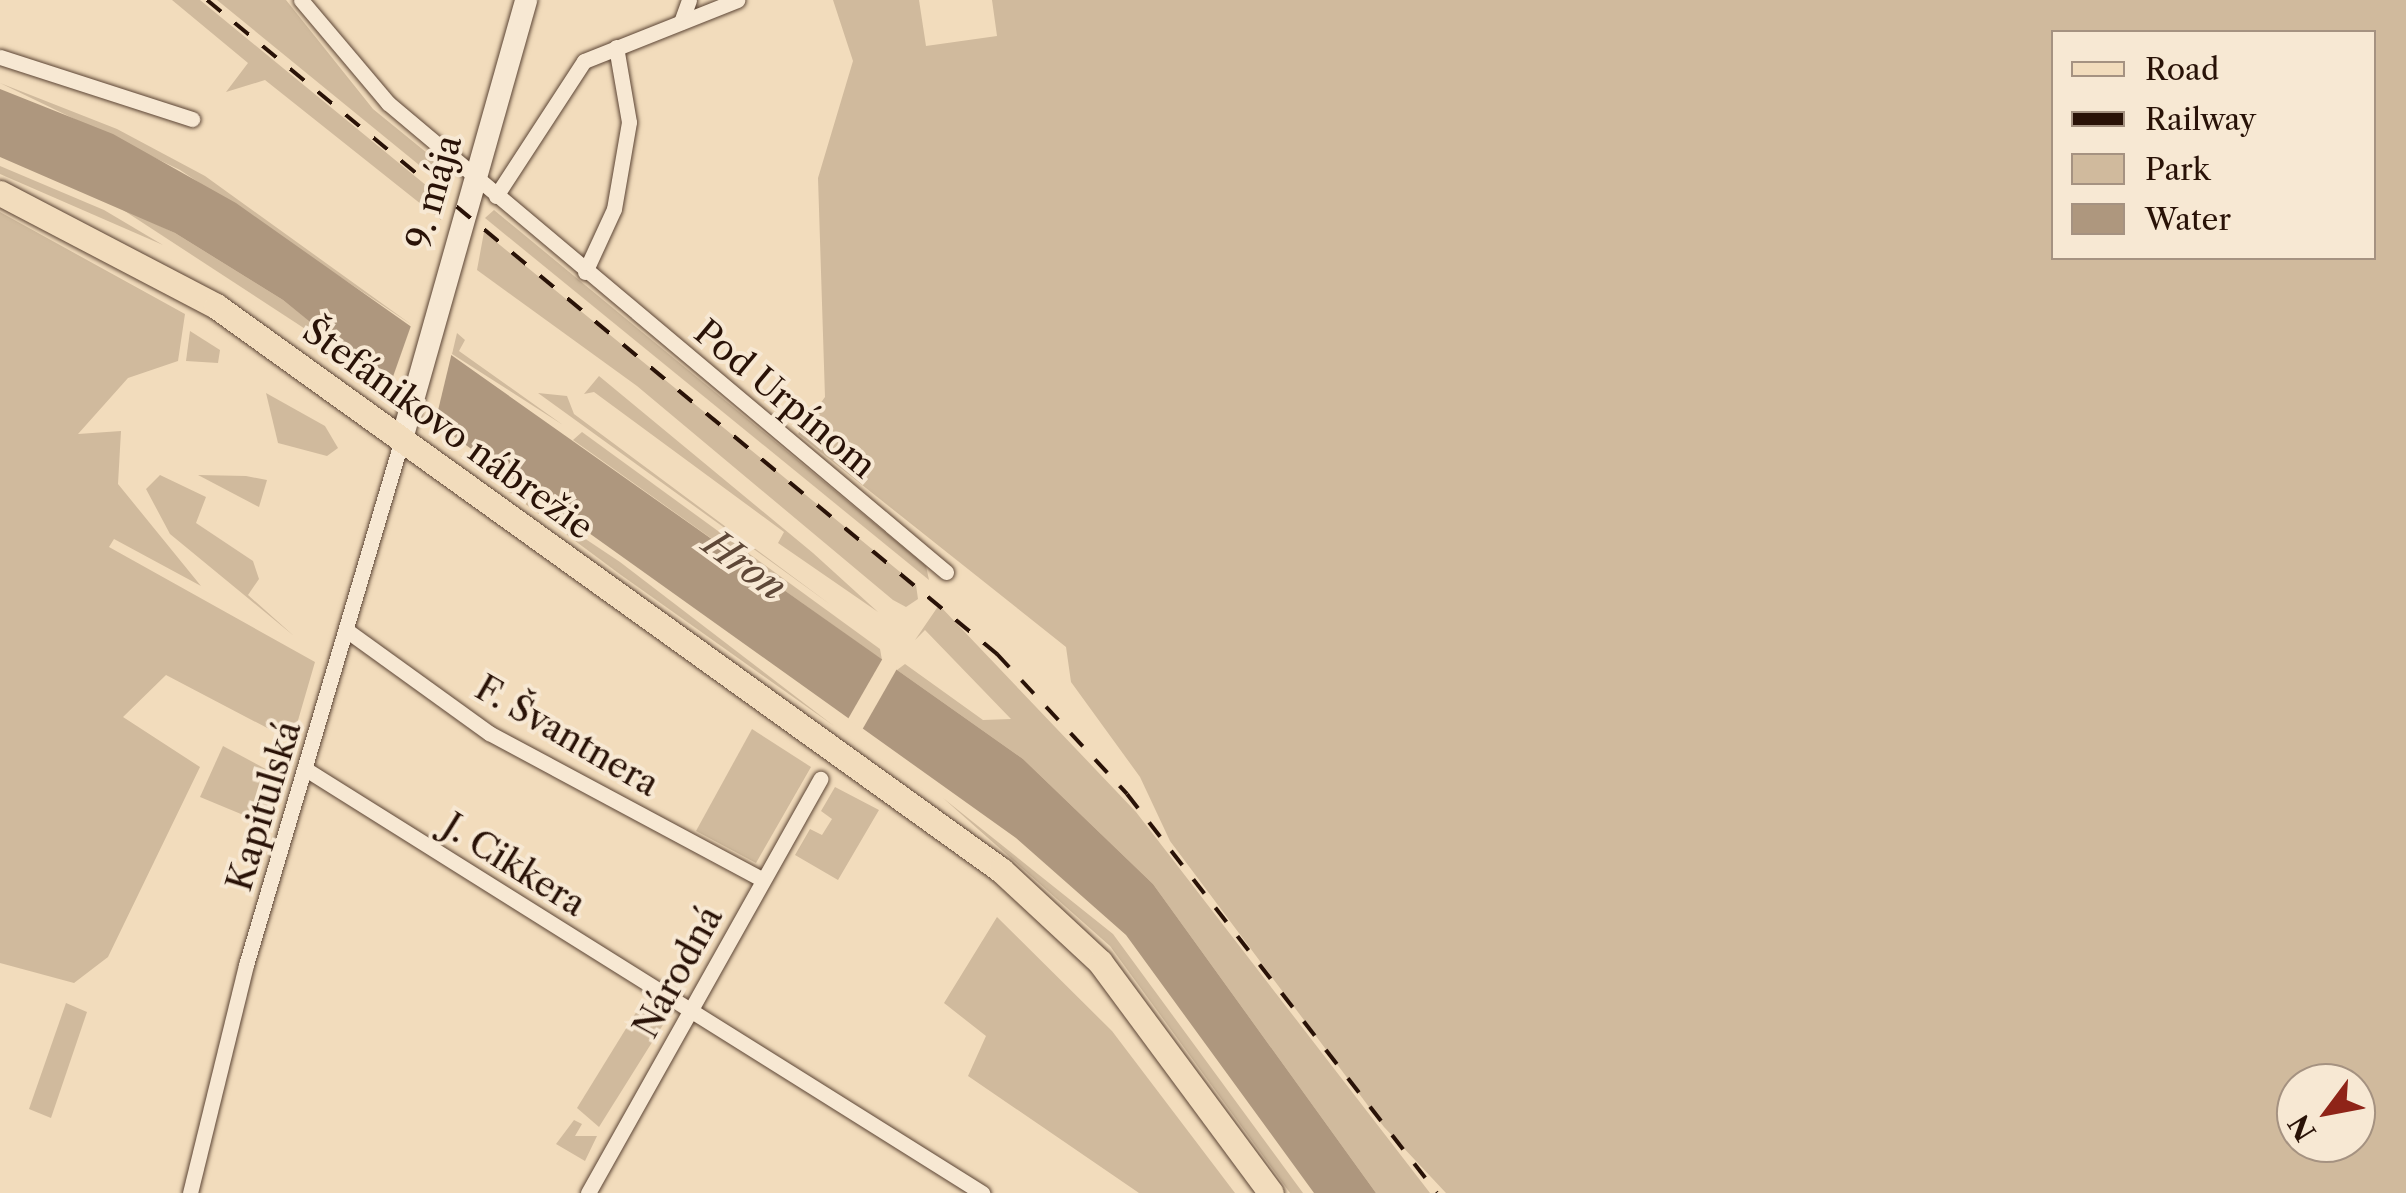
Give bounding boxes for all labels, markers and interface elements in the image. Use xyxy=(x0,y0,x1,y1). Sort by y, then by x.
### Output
legend xyxy=(2051,30,2376,260)
text: Road xyxy=(2145,51,2219,88)
text: Railway xyxy=(2145,101,2256,138)
street label: 9. mája xyxy=(398,130,470,254)
text: Park xyxy=(2145,151,2210,188)
text: Water xyxy=(2145,201,2231,238)
street label: Štefánikovo nábrežie xyxy=(295,310,601,548)
street label: Pod Urpínom xyxy=(686,311,884,487)
water label: Hron xyxy=(695,520,795,610)
street label: F. Švantnera xyxy=(468,667,666,805)
street label: Kapitulská xyxy=(218,716,310,896)
street label: J. Cikkera xyxy=(435,805,593,925)
street label: Národná xyxy=(625,899,731,1045)
north arrow xyxy=(2276,1063,2376,1163)
text: N xyxy=(2281,1109,2323,1147)

